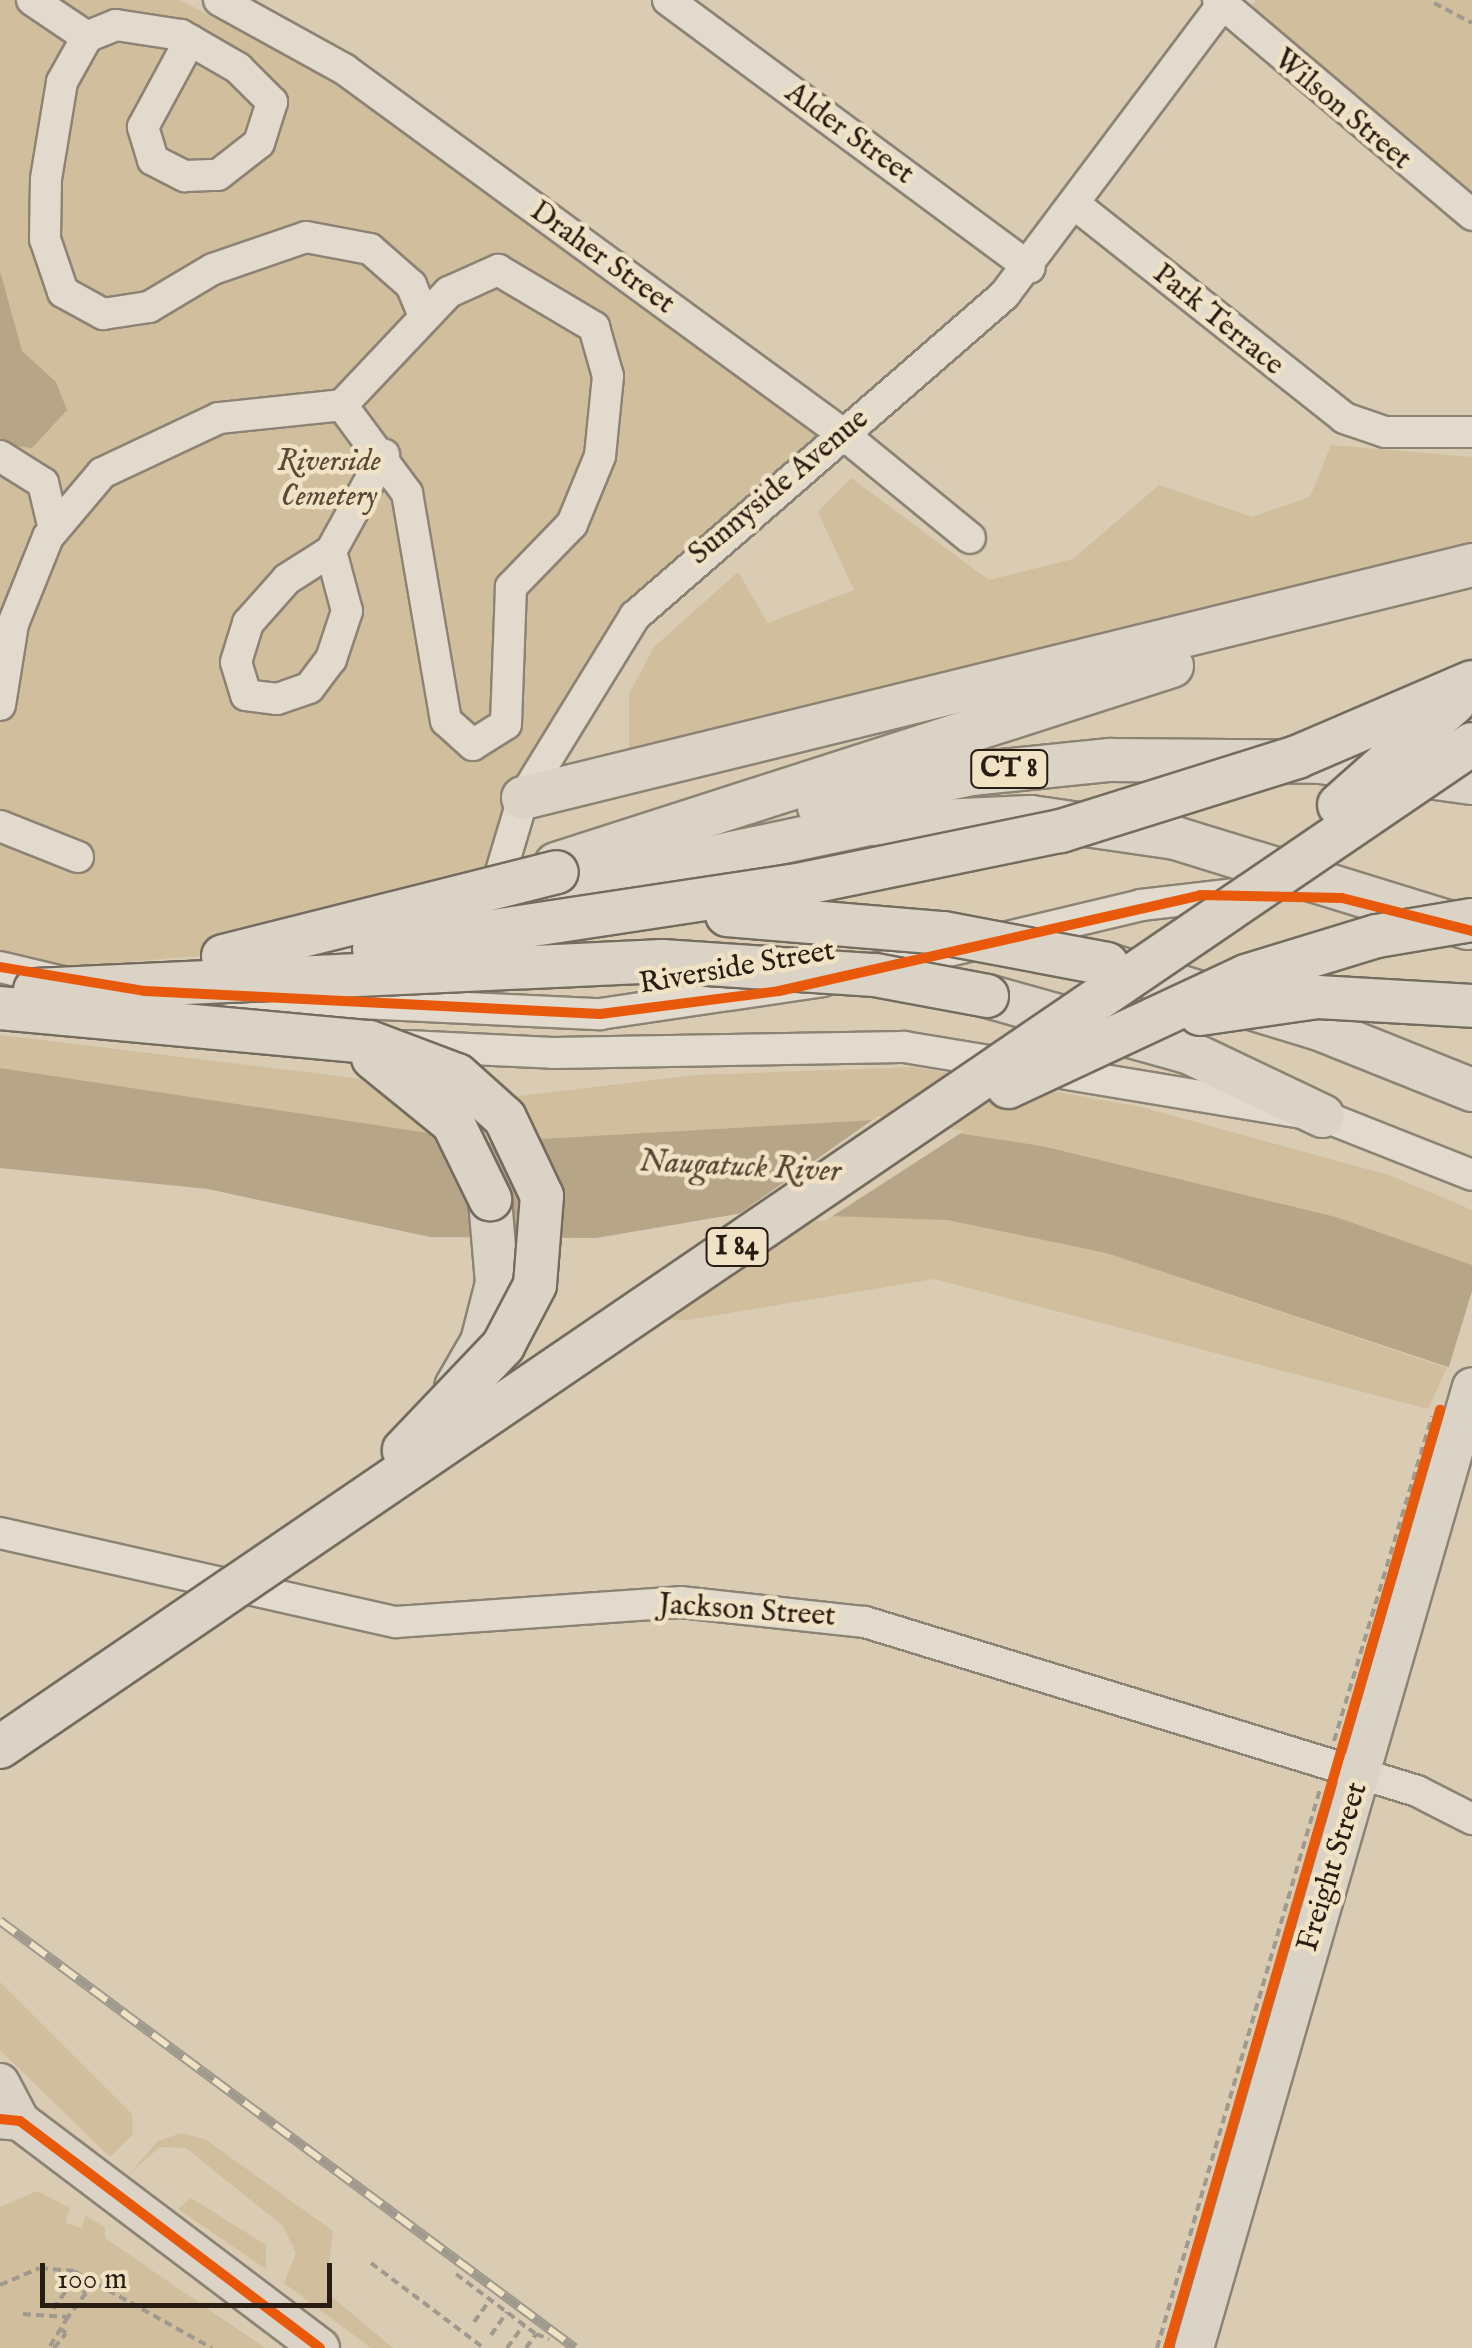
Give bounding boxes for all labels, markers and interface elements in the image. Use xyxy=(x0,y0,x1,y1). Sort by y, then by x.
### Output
street label: Wilson Street xyxy=(1266,42,1418,178)
street label: Alder Street xyxy=(778,75,920,193)
street label: Draher Street xyxy=(523,194,681,322)
street label: Park Terrace xyxy=(1145,256,1291,384)
street label: Sunnyside Avenue xyxy=(682,401,876,573)
park label: Riverside Cemetery xyxy=(277,444,381,514)
road number: CT 8 xyxy=(969,746,1049,792)
street label: Riverside Street xyxy=(636,933,838,1003)
water label: Naugatuck River xyxy=(638,1144,842,1192)
road number: I 84 xyxy=(704,1224,770,1270)
street label: Jackson Street xyxy=(657,1587,837,1635)
street label: Freight Street xyxy=(1290,1778,1376,1956)
scale bar xyxy=(45,2243,338,2305)
text: 100 m xyxy=(57,2261,127,2299)

